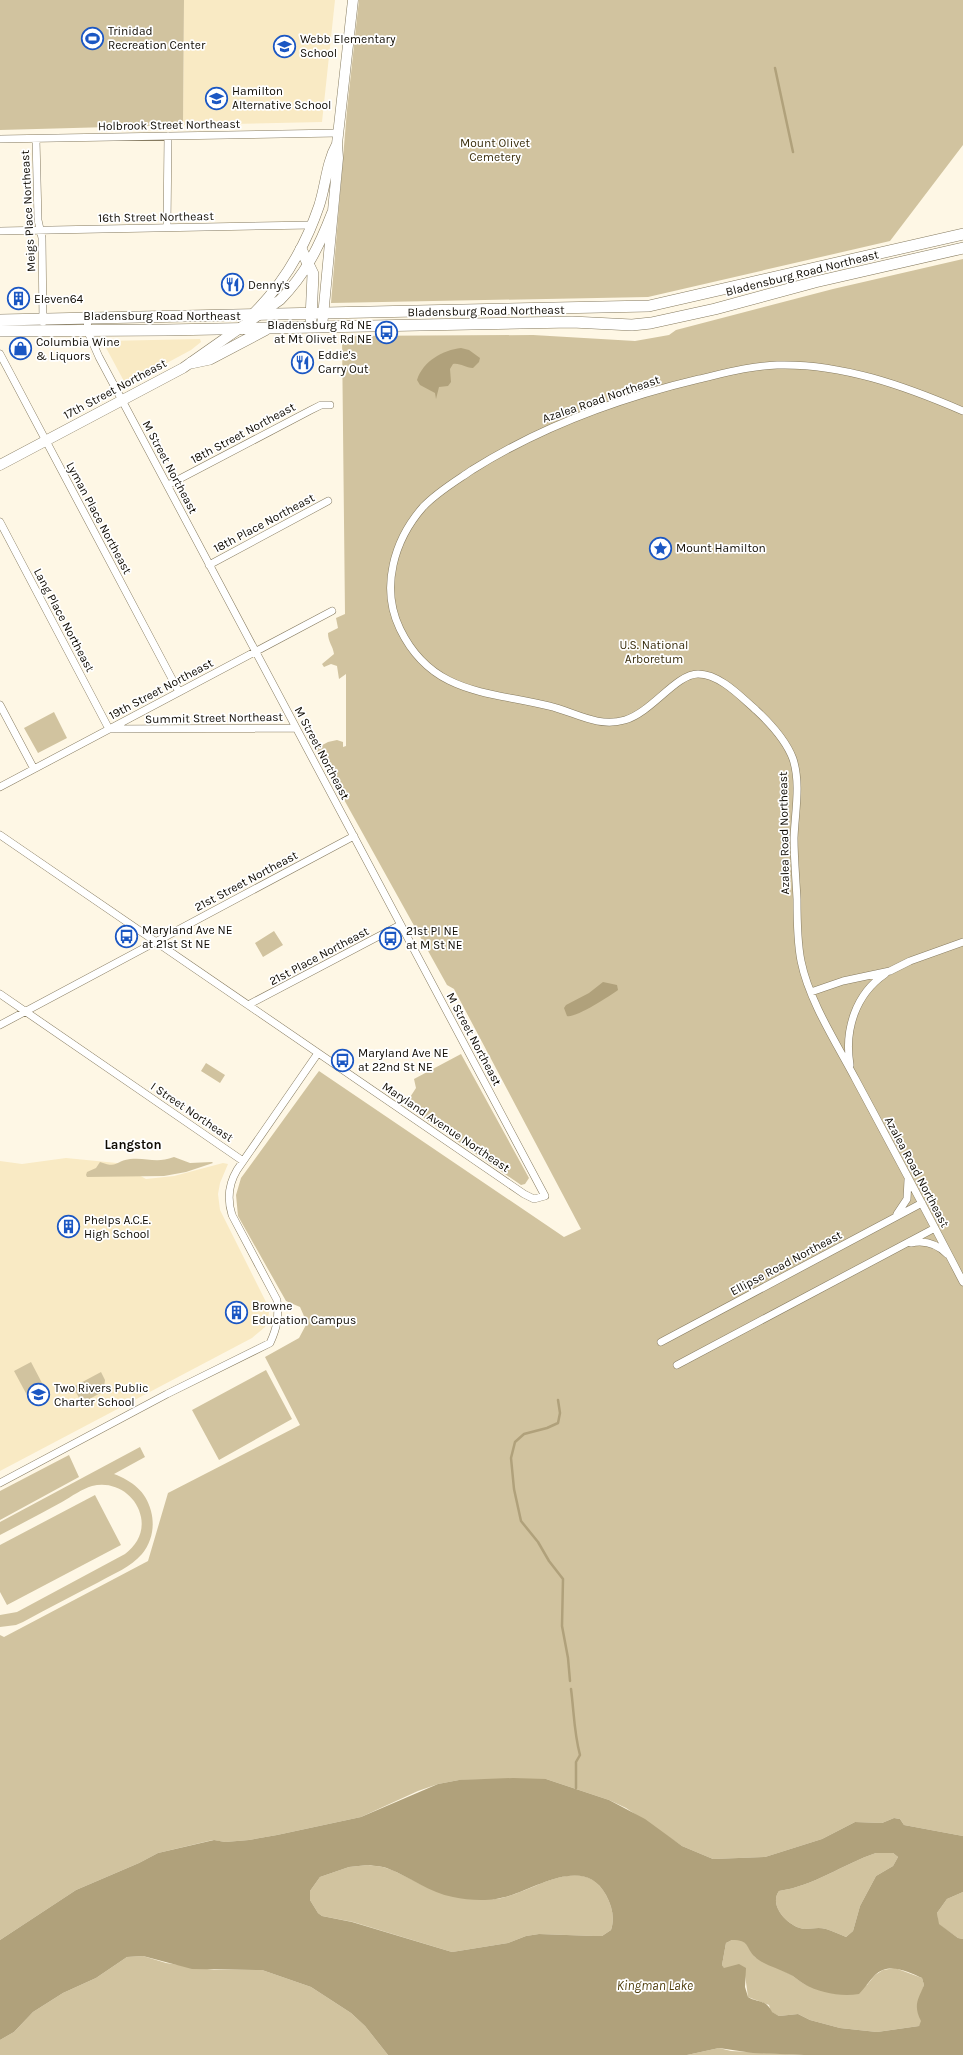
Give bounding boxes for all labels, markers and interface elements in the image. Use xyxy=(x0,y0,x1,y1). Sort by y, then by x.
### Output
place label: Trinidad Recreation Center xyxy=(108,24,206,52)
sports icon: Trinidad Recreation Center xyxy=(79,25,105,51)
place label: Webb Elementary School xyxy=(300,32,396,60)
school or university icon: Webb Elementary School xyxy=(271,33,297,59)
place label: Hamilton Alternative School xyxy=(232,84,331,112)
school or university icon: Hamilton Alternative School xyxy=(204,85,230,111)
street label: Holbrook Street Northeast xyxy=(98,117,241,133)
park label: Mount Olivet Cemetery xyxy=(460,136,530,164)
street label: Meigs Place Northeast xyxy=(18,149,38,272)
street label: 16th Street Northeast xyxy=(98,209,214,225)
street label: Bladensburg Road Northeast xyxy=(724,247,880,299)
restaurant icon: Denny's xyxy=(219,272,245,298)
place label: Denny's xyxy=(248,278,290,292)
building icon: Eleven64 xyxy=(5,286,31,312)
place label: Eleven64 xyxy=(34,292,84,306)
street label: Bladensburg Road Northeast xyxy=(407,303,565,319)
street label: Bladensburg Road Northeast xyxy=(83,309,241,323)
place label: Bladensburg Rd NE at Mt Olivet Rd NE xyxy=(267,318,372,346)
bus stop icon: Bladensburg Rd NE at Mt Olivet Rd NE xyxy=(374,319,400,345)
place label: Columbia Wine & Liquors xyxy=(36,335,120,363)
shop icon: Columbia Wine & Liquors xyxy=(8,336,34,362)
place label: Eddie's Carry Out xyxy=(318,348,369,376)
restaurant icon: Eddie's Carry Out xyxy=(289,349,315,375)
street label: 17th Street Northeast xyxy=(61,356,169,422)
street label: Azalea Road Northeast xyxy=(541,372,662,426)
street label: 18th Street Northeast xyxy=(188,399,298,466)
street label: M Street Northeast xyxy=(140,418,201,516)
street label: Lyman Place Northeast xyxy=(63,460,135,577)
street label: 18th Place Northeast xyxy=(211,490,317,556)
place icon: Mount Hamilton xyxy=(648,535,674,561)
place label: Mount Hamilton xyxy=(676,541,766,555)
street label: Lang Place Northeast xyxy=(31,566,97,675)
park label: U.S. National Arboretum xyxy=(620,638,688,666)
street label: 19th Street Northeast xyxy=(107,655,216,722)
street label: M Street Northeast xyxy=(292,704,353,802)
street label: Summit Street Northeast xyxy=(145,710,284,726)
street label: Azalea Road Northeast xyxy=(776,771,792,895)
street label: 21st Street Northeast xyxy=(192,848,300,914)
place label: Maryland Ave NE at 21st St NE xyxy=(142,923,233,951)
bus stop icon: Maryland Ave NE at 21st St NE xyxy=(113,924,139,950)
street label: 21st Place Northeast xyxy=(267,924,372,988)
place label: 21st Pl NE at M St NE xyxy=(406,924,463,952)
bus stop icon: 21st Pl NE at M St NE xyxy=(377,925,403,951)
street label: M Street Northeast xyxy=(444,990,505,1088)
place label: Maryland Ave NE at 22nd St NE xyxy=(358,1046,449,1074)
bus stop icon: Maryland Ave NE at 22nd St NE xyxy=(330,1047,356,1073)
street label: I Street Northeast xyxy=(148,1079,236,1145)
street label: Maryland Avenue Northeast xyxy=(380,1079,513,1175)
street label: Azalea Road Northeast xyxy=(882,1114,952,1230)
district label: Langston xyxy=(104,1137,162,1152)
place label: Phelps A.C.E. High School xyxy=(84,1213,151,1241)
building icon: Phelps A.C.E. High School xyxy=(56,1214,82,1240)
street label: Ellipse Road Northeast xyxy=(728,1227,845,1298)
place label: Browne Education Campus xyxy=(252,1299,356,1327)
building icon: Browne Education Campus xyxy=(223,1300,249,1326)
place label: Two Rivers Public Charter School xyxy=(54,1381,149,1409)
school or university icon: Two Rivers Public Charter School xyxy=(26,1382,52,1408)
water label: Kingman Lake xyxy=(617,1978,693,1993)

